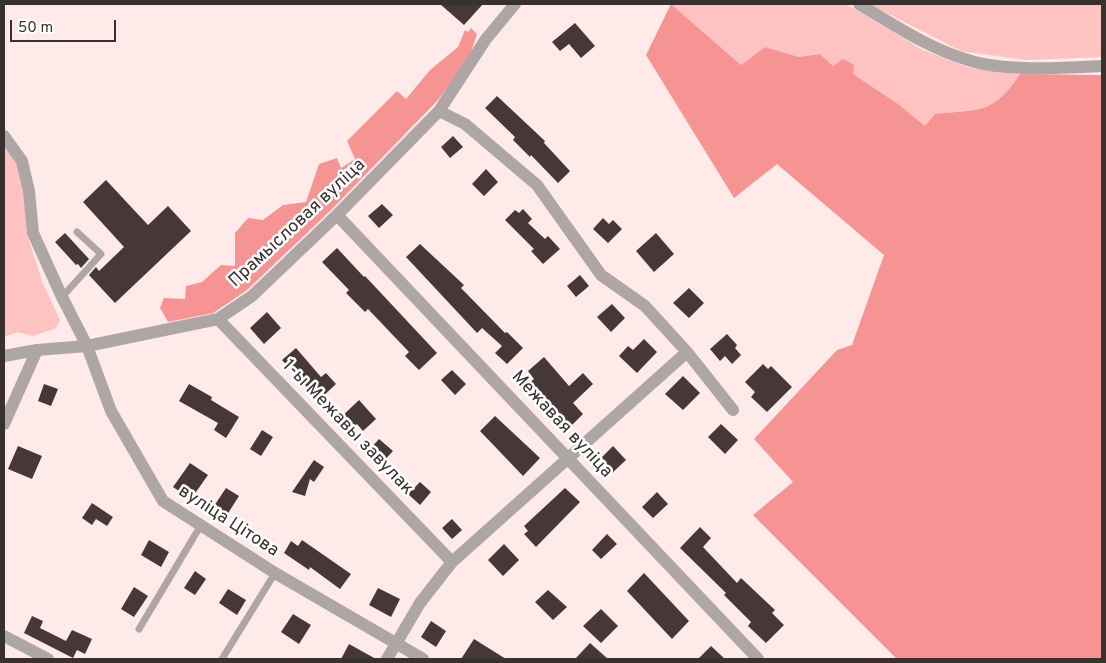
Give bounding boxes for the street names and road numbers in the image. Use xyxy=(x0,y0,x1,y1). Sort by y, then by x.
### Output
street label: Прамысловая вуліца xyxy=(225,155,371,293)
street label: 1-ы Межавы завулак xyxy=(277,356,417,500)
street label: Межавая вуліца xyxy=(506,367,616,483)
street label: вуліца Цітова xyxy=(174,481,282,563)

